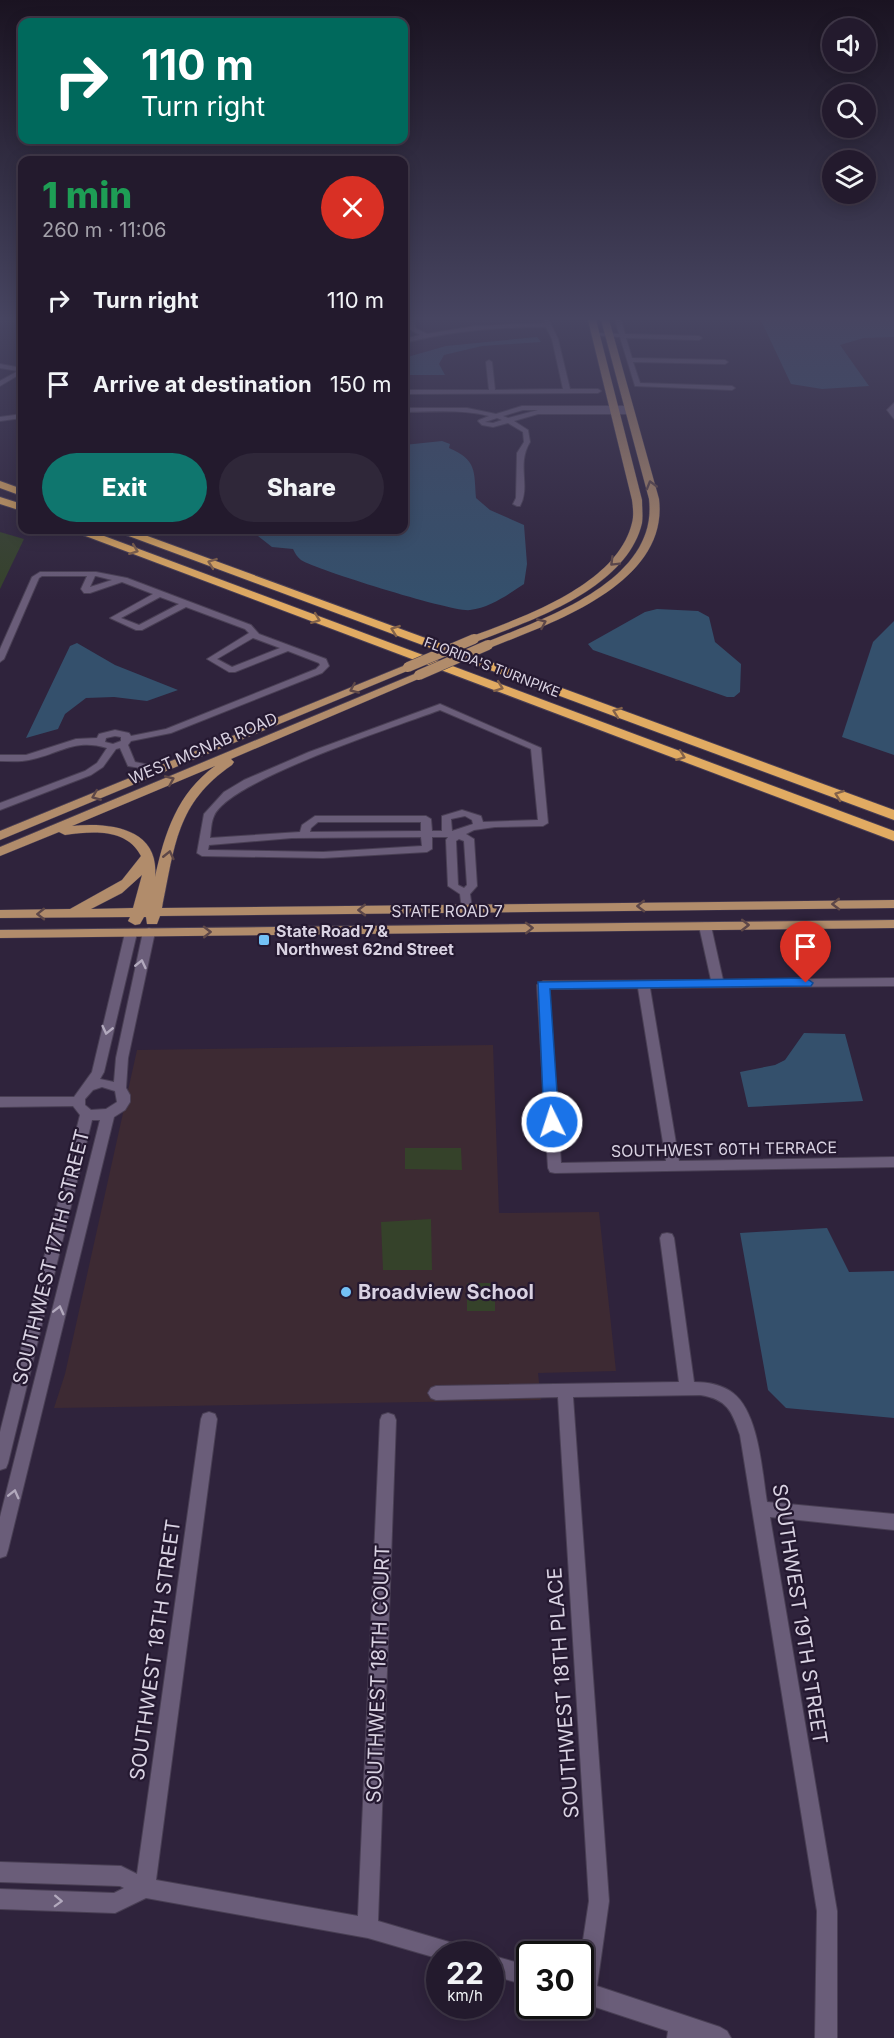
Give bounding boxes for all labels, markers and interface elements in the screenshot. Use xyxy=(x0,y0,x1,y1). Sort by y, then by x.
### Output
map controls xyxy=(822,18,876,204)
button: sound xyxy=(822,18,876,72)
text: 110 m xyxy=(141,39,254,90)
icon: right xyxy=(42,42,120,120)
button: search xyxy=(822,84,876,138)
text: Turn right xyxy=(141,90,265,123)
button: layers xyxy=(822,150,876,204)
text: 1 min xyxy=(42,173,132,217)
button: close xyxy=(321,176,384,239)
text: 260 m · 11:06 xyxy=(42,218,166,242)
icon: right xyxy=(42,284,75,317)
text: Turn right xyxy=(93,287,199,313)
text: 110 m xyxy=(327,287,384,313)
icon: arrive xyxy=(42,368,75,401)
text: Arrive at destination xyxy=(93,371,312,397)
text: 150 m xyxy=(330,371,391,397)
button: Exit xyxy=(42,453,207,522)
button: Share xyxy=(219,453,384,522)
one-way arrow xyxy=(645,480,658,490)
one-way arrow xyxy=(128,543,139,555)
one-way arrow xyxy=(610,555,621,565)
one-way arrow xyxy=(207,557,218,570)
one-way arrow xyxy=(310,611,321,624)
one-way arrow xyxy=(536,618,547,630)
one-way arrow xyxy=(390,625,400,638)
street label: FLORIDA'S TURNPIKE xyxy=(422,633,562,700)
one-way arrow xyxy=(493,680,504,693)
one-way arrow xyxy=(349,682,360,694)
one-way arrow xyxy=(612,707,623,720)
street label: WEST MCNAB ROAD xyxy=(126,708,280,788)
one-way arrow xyxy=(675,749,686,761)
one-way arrow xyxy=(164,775,175,787)
one-way arrow xyxy=(92,789,103,801)
one-way arrow xyxy=(834,789,845,802)
one-way arrow xyxy=(161,851,174,861)
one-way arrow xyxy=(831,898,840,910)
one-way arrow xyxy=(636,900,645,912)
street label: STATE ROAD 7 xyxy=(391,901,503,921)
one-way arrow xyxy=(357,903,366,916)
one-way arrow xyxy=(36,907,45,920)
one-way arrow xyxy=(740,919,749,932)
place label: State Road 7 & Northwest 62nd Street xyxy=(276,921,454,959)
pin xyxy=(780,921,831,983)
one-way arrow xyxy=(524,922,533,934)
one-way arrow xyxy=(203,925,212,938)
icon: arrive xyxy=(789,930,822,963)
marker: State Road 7 & Northwest 62nd Street xyxy=(257,933,271,947)
one-way arrow xyxy=(134,959,147,969)
one-way arrow xyxy=(102,1025,115,1035)
position arrow xyxy=(520,1090,584,1154)
street label: SOUTHWEST 17TH STREET xyxy=(8,1127,94,1387)
street label: SOUTHWEST 60TH TERRACE xyxy=(611,1137,837,1161)
place label: Broadview School xyxy=(358,1280,534,1304)
marker: Broadview School xyxy=(339,1285,353,1299)
one-way arrow xyxy=(52,1305,65,1315)
street label: SOUTHWEST 19TH STREET xyxy=(768,1482,832,1746)
one-way arrow xyxy=(6,1489,19,1499)
street label: SOUTHWEST 18TH STREET xyxy=(125,1518,185,1782)
street label: SOUTHWEST 18TH COURT xyxy=(361,1544,395,1804)
street label: SOUTHWEST 18TH PLACE xyxy=(542,1567,584,1819)
one-way arrow xyxy=(54,1894,63,1907)
speed limit sign: 30 xyxy=(516,1941,594,2019)
text: 22 xyxy=(446,1955,484,1991)
text: km/h xyxy=(447,1986,483,2005)

